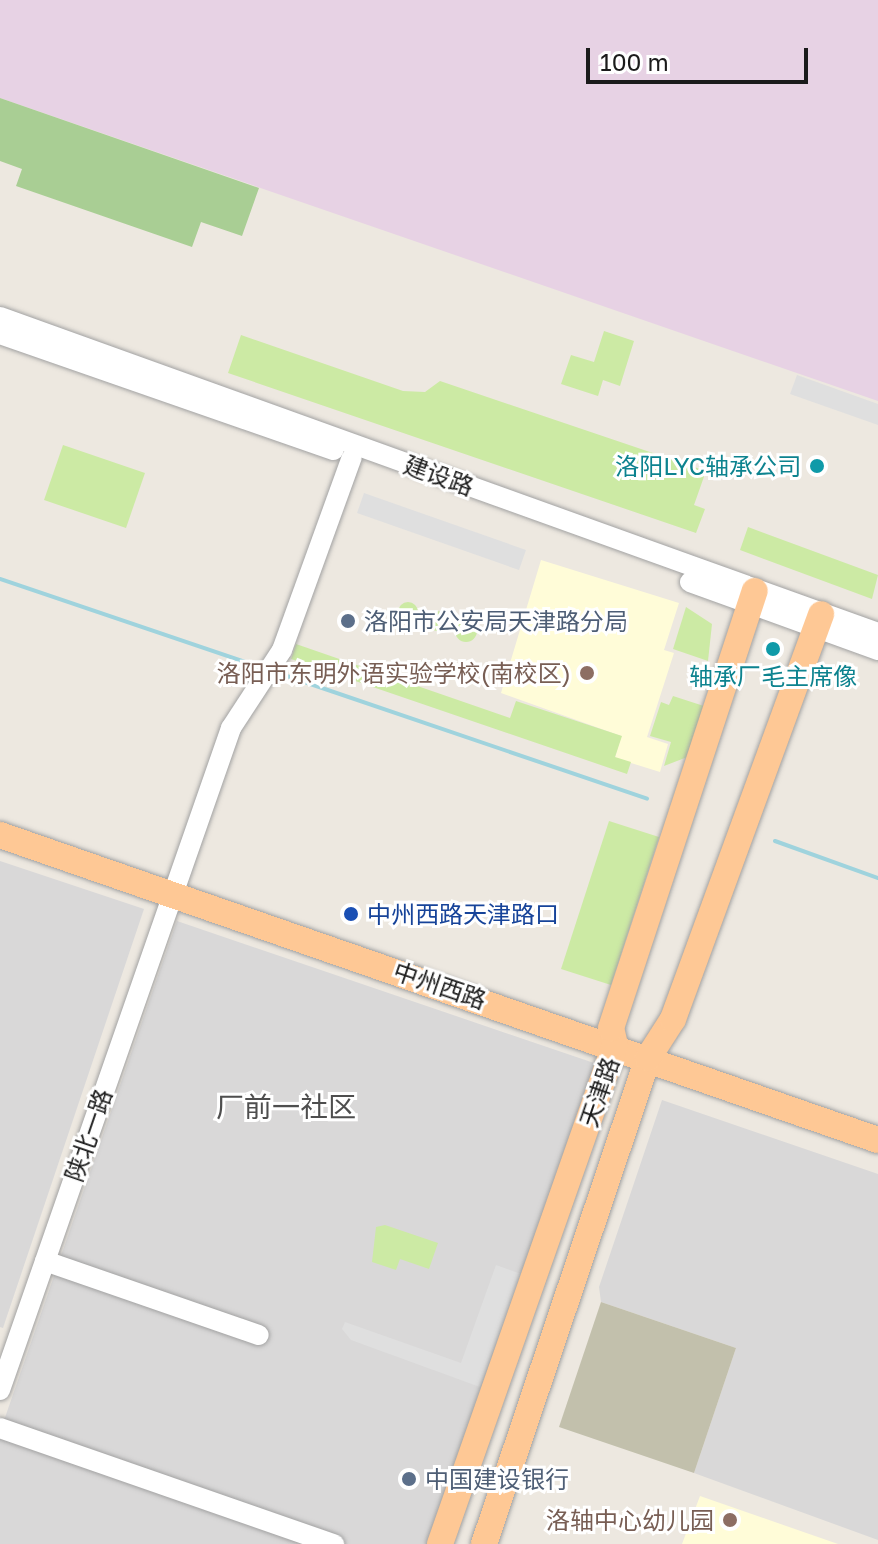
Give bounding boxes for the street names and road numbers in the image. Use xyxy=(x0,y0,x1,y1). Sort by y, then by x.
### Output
street label: 建设路 xyxy=(400,449,478,501)
street label: 中州西路 xyxy=(390,956,490,1014)
street label: 天津路 xyxy=(574,1053,624,1131)
street label: 陕北一路 xyxy=(59,1085,117,1185)

